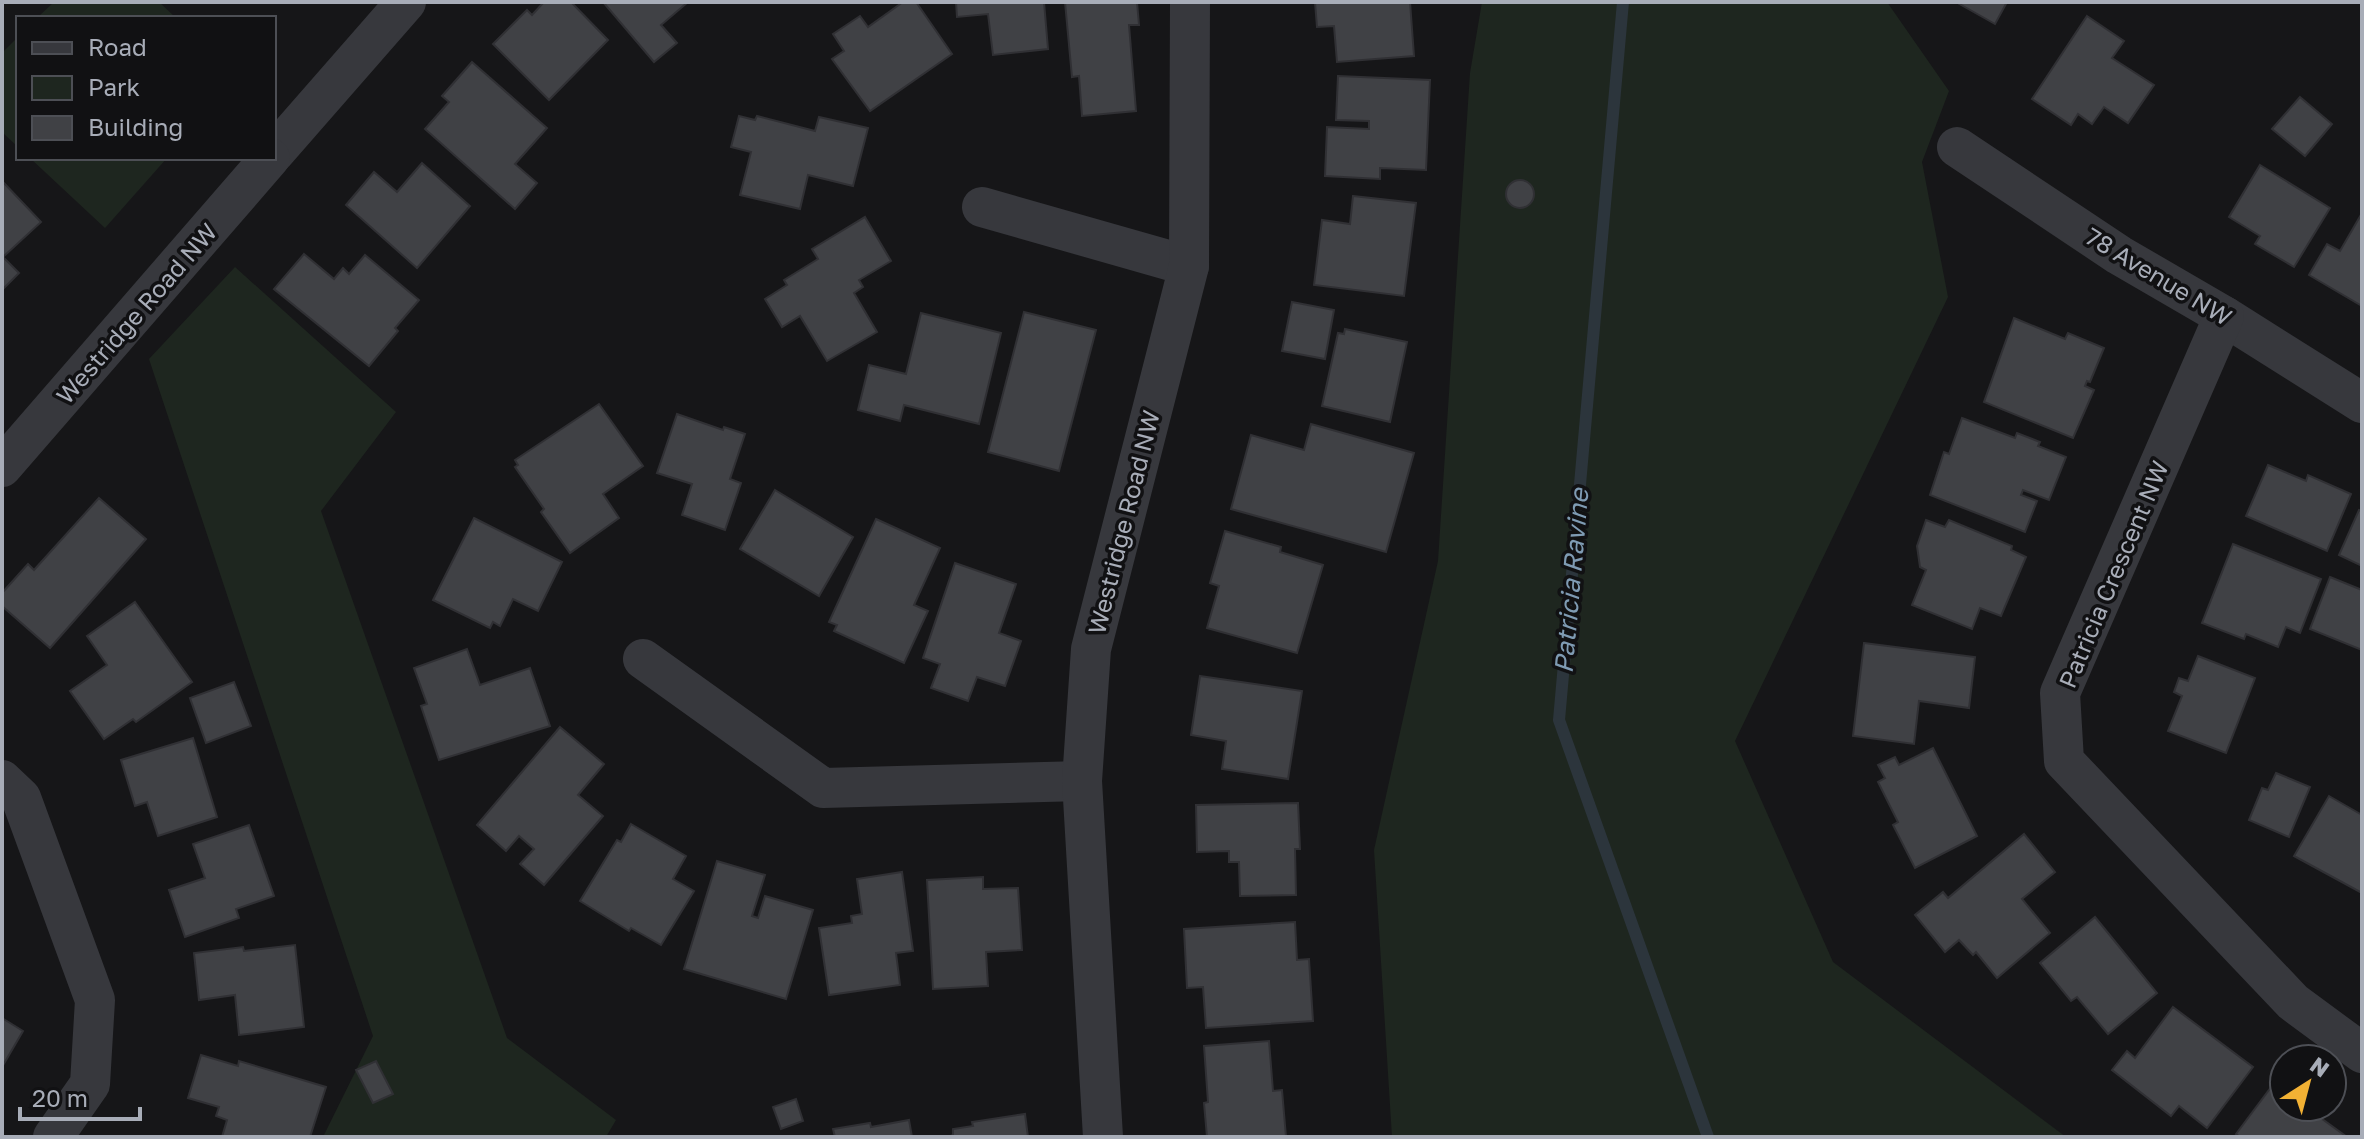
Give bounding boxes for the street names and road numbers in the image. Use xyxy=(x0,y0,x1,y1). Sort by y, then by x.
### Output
street label: Westridge Road NW xyxy=(50,217,222,409)
street label: 78 Avenue NW xyxy=(2081,221,2237,331)
street label: Westridge Road NW xyxy=(1081,407,1165,637)
street label: Patricia Crescent NW xyxy=(2052,456,2174,692)

